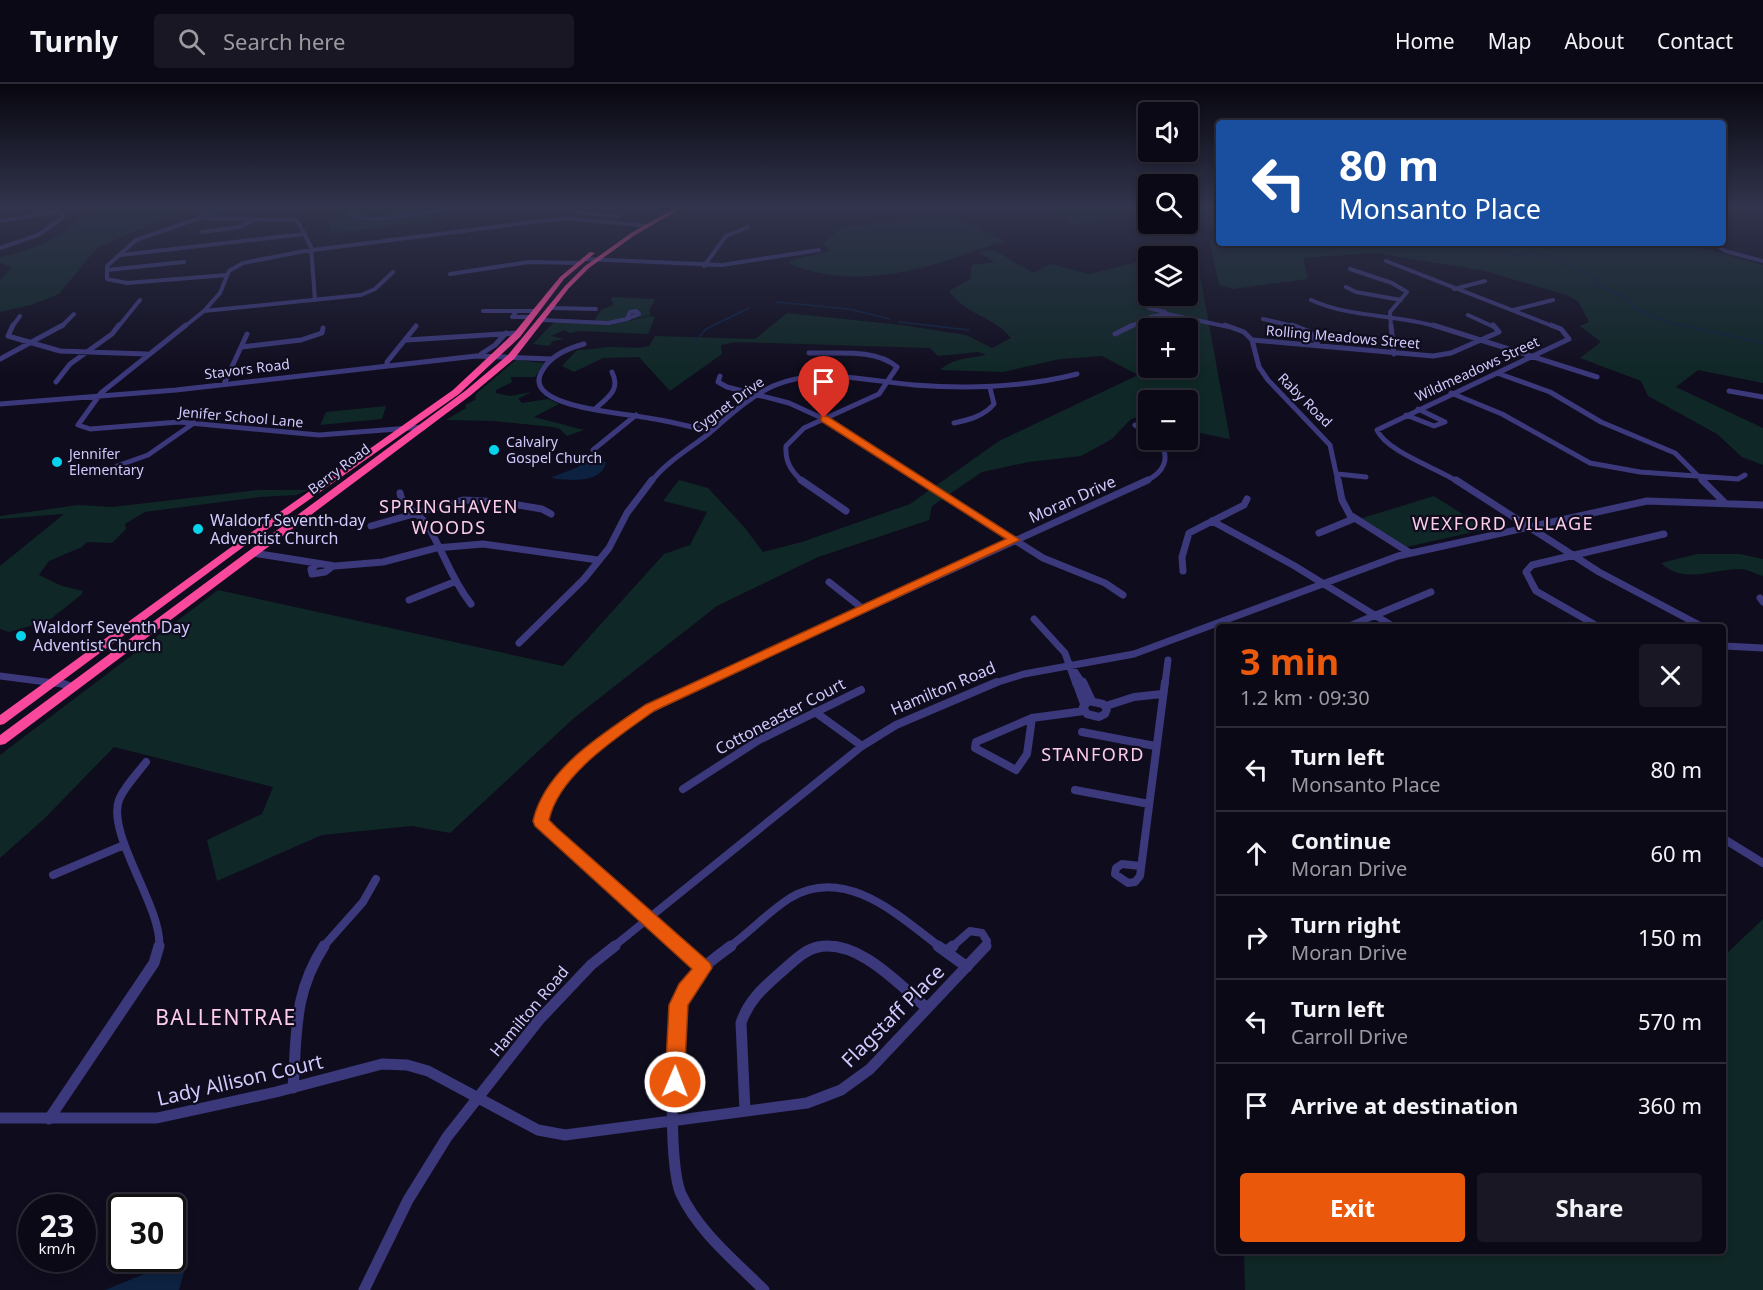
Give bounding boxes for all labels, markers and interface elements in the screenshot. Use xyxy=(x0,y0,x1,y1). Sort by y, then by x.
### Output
search box xyxy=(154,14,574,68)
text: Turnly xyxy=(30,22,118,60)
icon: search xyxy=(175,25,208,58)
text: Search here xyxy=(223,26,345,56)
text: Home xyxy=(1395,27,1455,55)
text: Map xyxy=(1488,27,1531,55)
text: About xyxy=(1564,27,1624,55)
text: Contact xyxy=(1657,27,1733,55)
map controls xyxy=(1138,102,1198,450)
button: sound xyxy=(1138,102,1198,162)
text: 80 m xyxy=(1339,136,1439,193)
icon: left xyxy=(1240,144,1318,222)
button: search xyxy=(1138,174,1198,234)
text: Monsanto Place xyxy=(1339,190,1541,227)
button: layers xyxy=(1138,246,1198,306)
button: + xyxy=(1138,318,1198,378)
street label: Rolling Meadows Street xyxy=(1265,320,1421,353)
street label: Wildmeadows Street xyxy=(1412,331,1542,406)
street label: Stavors Road xyxy=(203,354,291,383)
pin xyxy=(798,356,849,418)
icon: arrive xyxy=(807,365,840,398)
street label: Raby Road xyxy=(1274,368,1337,431)
street label: Cygnet Drive xyxy=(688,372,768,437)
button: − xyxy=(1138,390,1198,450)
street label: Jenifer School Lane xyxy=(176,401,304,431)
place label: Calvalry Gospel Church xyxy=(506,432,602,467)
street label: Berry Road xyxy=(304,439,374,498)
marker: Calvalry Gospel Church xyxy=(487,443,501,457)
place label: Jennifer Elementary xyxy=(67,444,145,479)
marker: Jennifer Elementary xyxy=(50,455,64,469)
street label: Moran Drive xyxy=(1025,470,1119,528)
district label: SPRINGHAVEN WOODS xyxy=(379,494,519,539)
place label: Waldorf Seventh-day Adventist Church xyxy=(210,509,367,549)
district label: WEXFORD VILLAGE xyxy=(1412,511,1594,535)
marker: Waldorf Seventh-day Adventist Church xyxy=(191,522,205,536)
place label: Waldorf Seventh Day Adventist Church xyxy=(33,616,190,656)
marker: Waldorf Seventh Day Adventist Church xyxy=(14,629,28,643)
text: 3 min xyxy=(1240,637,1339,686)
button: close xyxy=(1639,644,1702,707)
street label: Hamilton Road xyxy=(887,656,999,720)
street label: Cottoneaster Court xyxy=(711,672,849,760)
text: 1.2 km · 09:30 xyxy=(1240,684,1370,711)
text: Turn left xyxy=(1291,741,1385,771)
district label: STANFORD xyxy=(1041,742,1145,766)
icon: left xyxy=(1240,753,1273,786)
text: 80 m xyxy=(1651,754,1702,784)
text: Monsanto Place xyxy=(1291,771,1441,798)
text: Continue xyxy=(1291,825,1391,855)
icon: ahead xyxy=(1240,837,1273,870)
text: 60 m xyxy=(1651,838,1702,868)
text: Moran Drive xyxy=(1291,855,1407,882)
text: Turn right xyxy=(1291,909,1401,939)
icon: right xyxy=(1240,921,1273,954)
text: 150 m xyxy=(1638,922,1702,952)
text: Moran Drive xyxy=(1291,939,1407,966)
street label: Flagstaff Place xyxy=(835,958,950,1073)
street label: Hamilton Road xyxy=(485,961,573,1061)
text: Turn left xyxy=(1291,993,1385,1023)
district label: BALLENTRAE xyxy=(155,1003,297,1031)
icon: left xyxy=(1240,1005,1273,1038)
text: 570 m xyxy=(1638,1006,1702,1036)
text: Carroll Drive xyxy=(1291,1023,1408,1050)
street label: Lady Allison Court xyxy=(154,1047,325,1112)
position arrow xyxy=(643,1050,707,1114)
icon: arrive xyxy=(1240,1089,1273,1122)
text: Arrive at destination xyxy=(1291,1090,1518,1120)
text: 360 m xyxy=(1638,1090,1702,1120)
button: Exit xyxy=(1240,1173,1465,1242)
button: Share xyxy=(1477,1173,1702,1242)
speed limit sign: 30 xyxy=(108,1194,186,1272)
text: 23 xyxy=(40,1205,74,1246)
text: km/h xyxy=(39,1238,75,1258)

